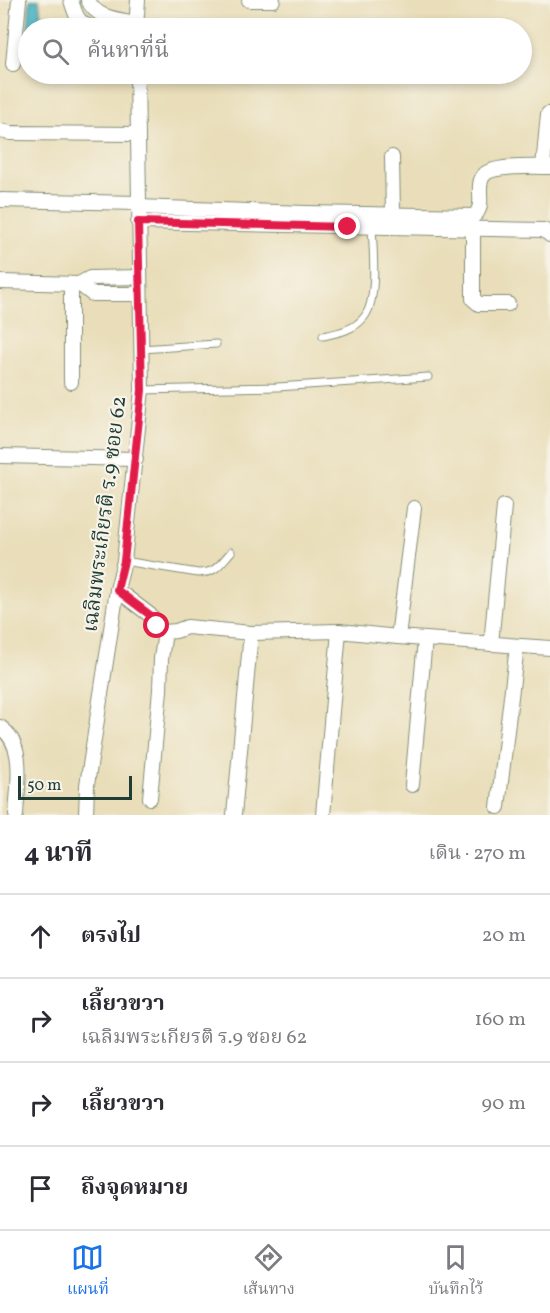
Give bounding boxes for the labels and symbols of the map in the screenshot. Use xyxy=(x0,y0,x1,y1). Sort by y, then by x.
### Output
route end xyxy=(334,213,360,239)
street label: เฉลิมพระเกียรติ ร.9 ซอย 62 xyxy=(77,394,134,634)
route start xyxy=(143,612,169,638)
scale bar xyxy=(18,773,132,800)

